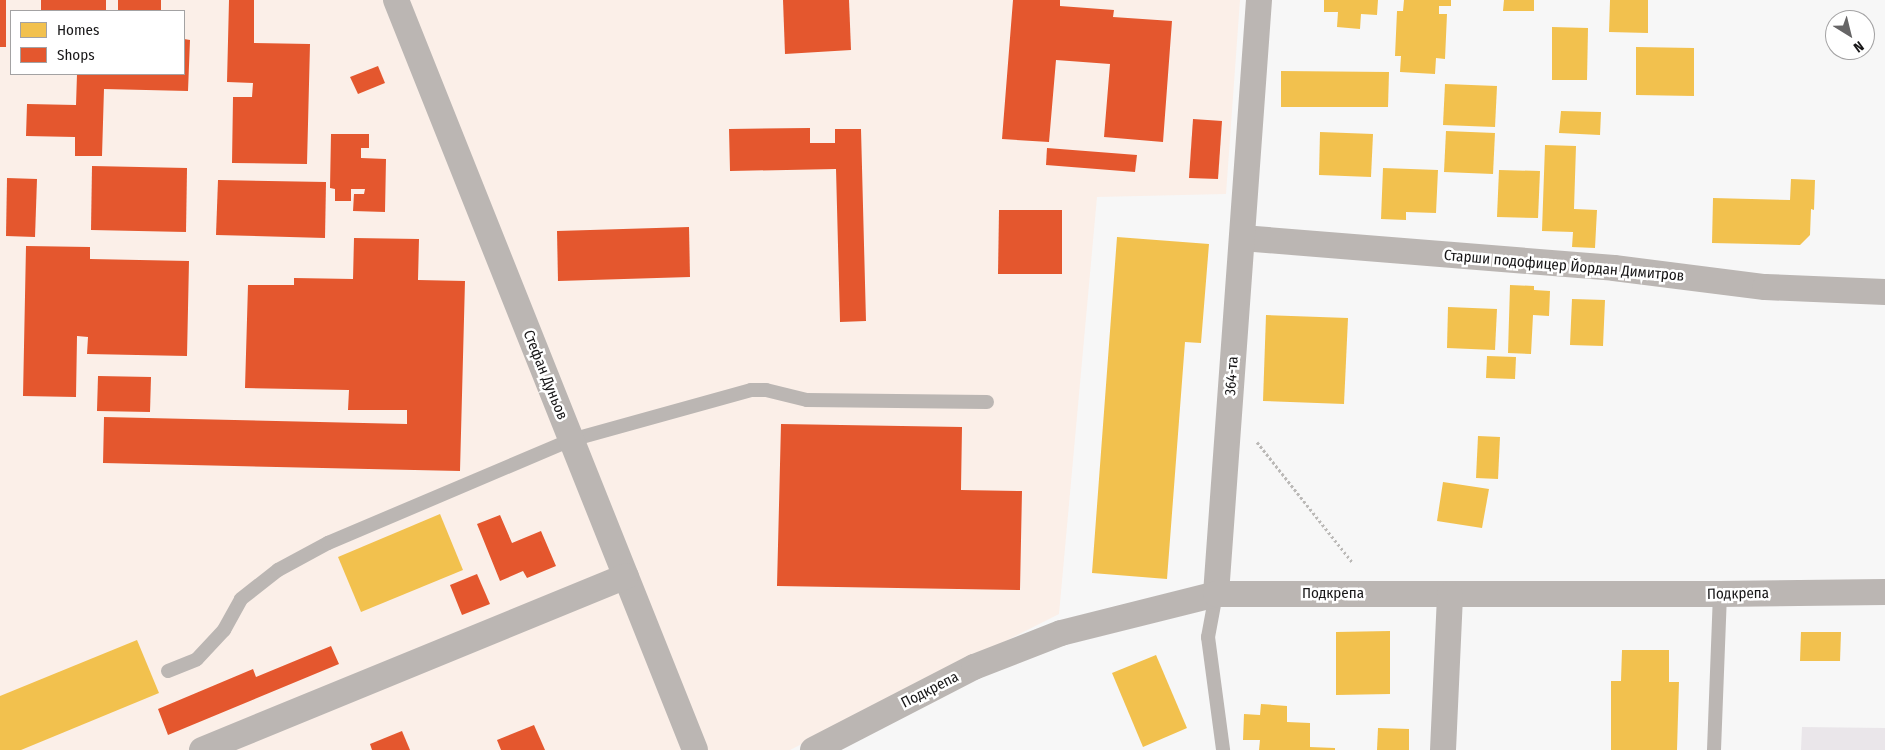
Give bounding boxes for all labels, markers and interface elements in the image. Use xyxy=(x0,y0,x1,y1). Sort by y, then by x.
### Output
legend xyxy=(10,10,185,75)
north arrow xyxy=(1825,10,1875,60)
text: Homes xyxy=(57,21,99,39)
text: N xyxy=(1850,37,1867,56)
text: Shops xyxy=(57,46,95,64)
street label: Старши подофицер Йордан Димитров xyxy=(1443,247,1685,285)
street label: Стефан Дуньов xyxy=(519,328,571,422)
street label: 364-та xyxy=(1222,356,1242,396)
street label: Подкрепа xyxy=(1707,584,1769,604)
street label: Подкрепа xyxy=(1302,585,1364,603)
street label: Подкрепа xyxy=(898,668,962,712)

